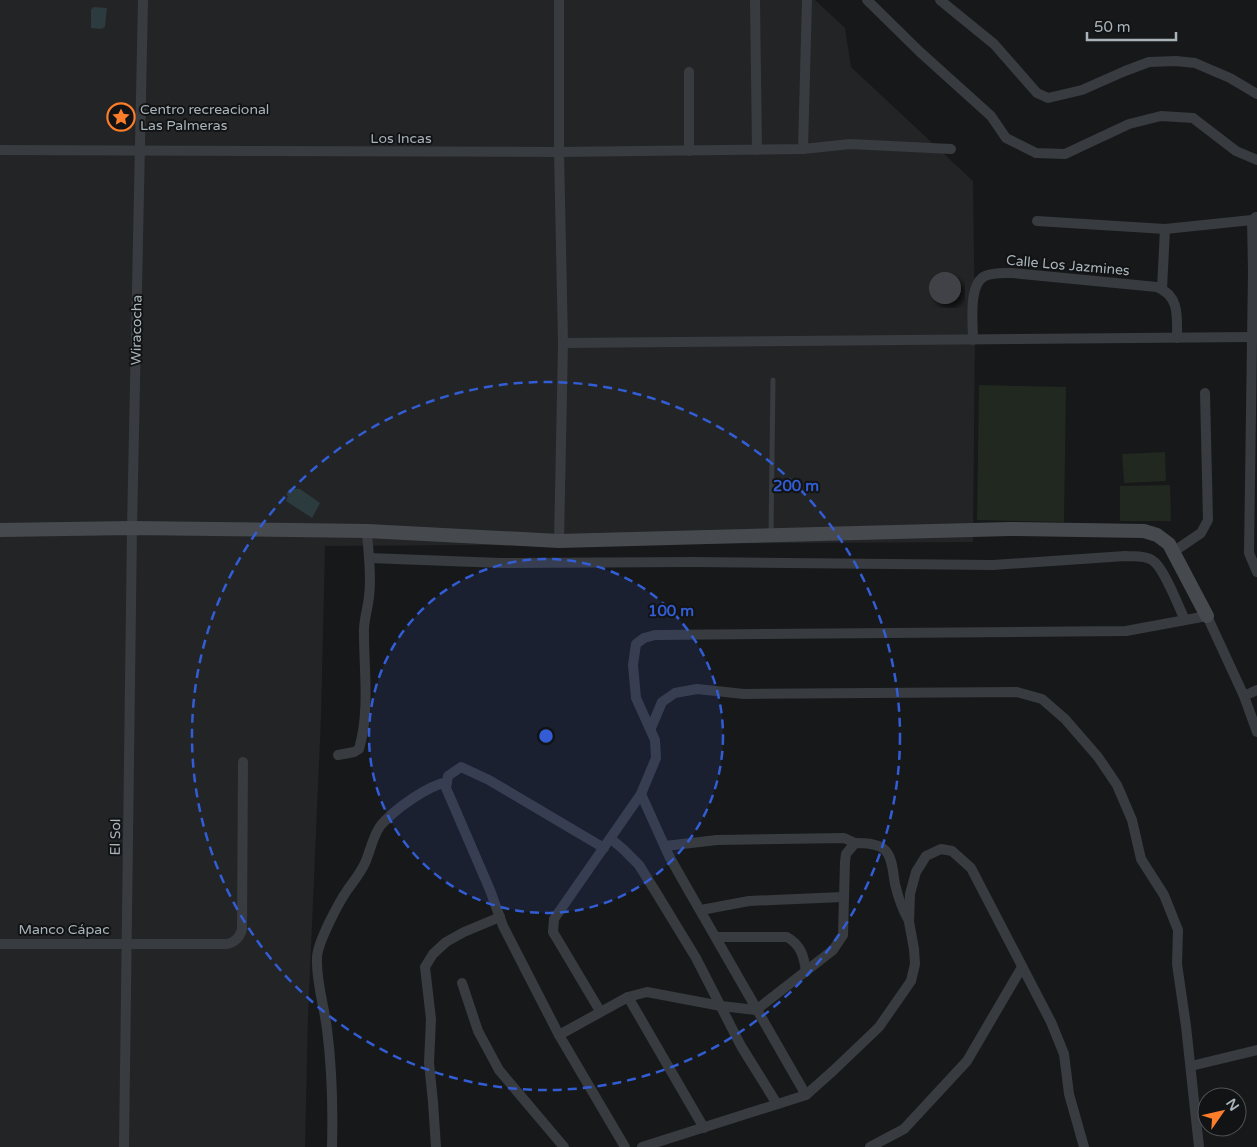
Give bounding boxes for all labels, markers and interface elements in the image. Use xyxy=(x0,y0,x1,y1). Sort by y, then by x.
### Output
scale bar xyxy=(1087,10,1176,42)
text: 50 m xyxy=(1094,18,1131,36)
place label: Centro recreacional Las Palmeras xyxy=(140,101,269,134)
place icon: Centro recreacional Las Palmeras xyxy=(106,102,136,132)
street label: Los Incas xyxy=(370,130,432,147)
street label: Calle Los Jazmines xyxy=(1005,252,1131,279)
street label: Wiracocha xyxy=(127,295,146,365)
text: 200 m xyxy=(773,477,819,495)
text: 100 m xyxy=(648,602,694,620)
centre of rings xyxy=(537,727,555,745)
street label: El Sol xyxy=(107,819,124,855)
street label: Manco Cápac xyxy=(18,921,110,938)
north arrow xyxy=(1197,1087,1247,1137)
text: N xyxy=(1222,1096,1243,1114)

